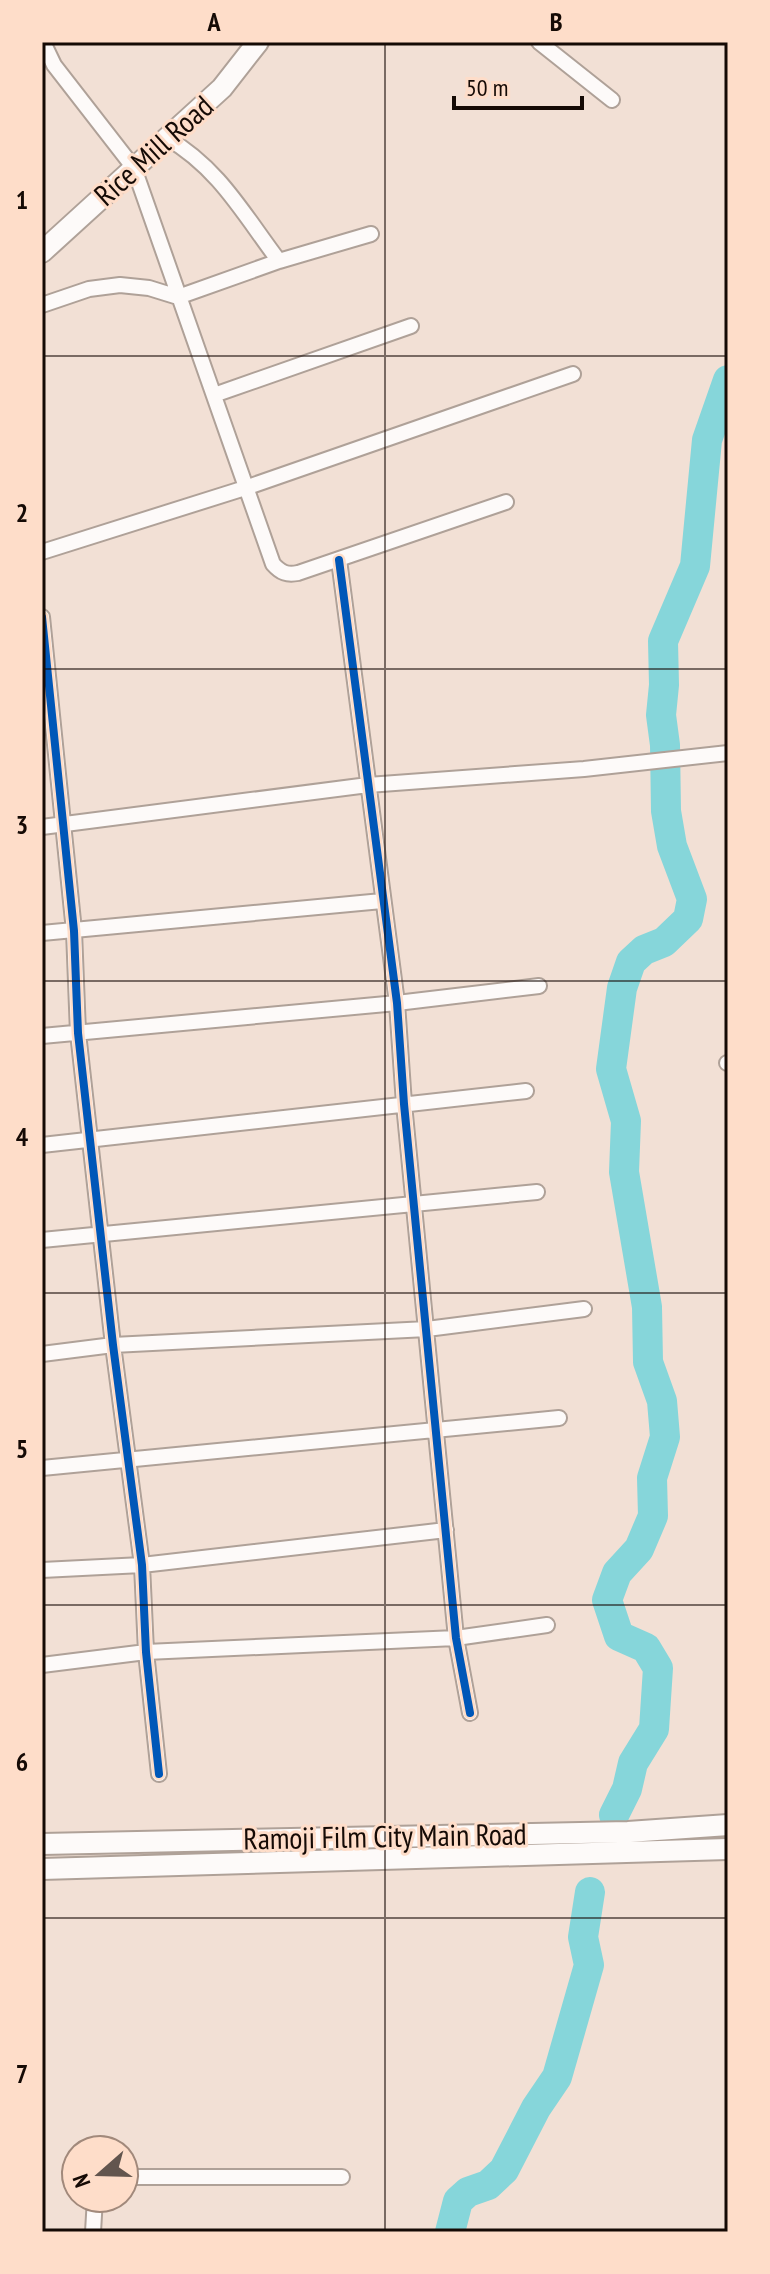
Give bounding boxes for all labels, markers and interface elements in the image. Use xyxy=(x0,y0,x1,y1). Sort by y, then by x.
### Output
text: A xyxy=(206,5,221,38)
text: B xyxy=(550,5,563,38)
scale bar xyxy=(454,60,582,110)
text: 50 m xyxy=(466,72,508,103)
street label: Rice Mill Road xyxy=(85,86,221,214)
text: 1 xyxy=(16,183,28,216)
text: 2 xyxy=(16,496,28,529)
text: 3 xyxy=(16,808,28,841)
text: 4 xyxy=(16,1120,29,1153)
text: 5 xyxy=(16,1432,28,1465)
text: 6 xyxy=(16,1745,28,1778)
street label: Ramoji Film City Main Road xyxy=(243,1814,527,1857)
text: 7 xyxy=(16,2057,28,2090)
north arrow xyxy=(60,2134,140,2214)
text: N xyxy=(66,2170,96,2191)

